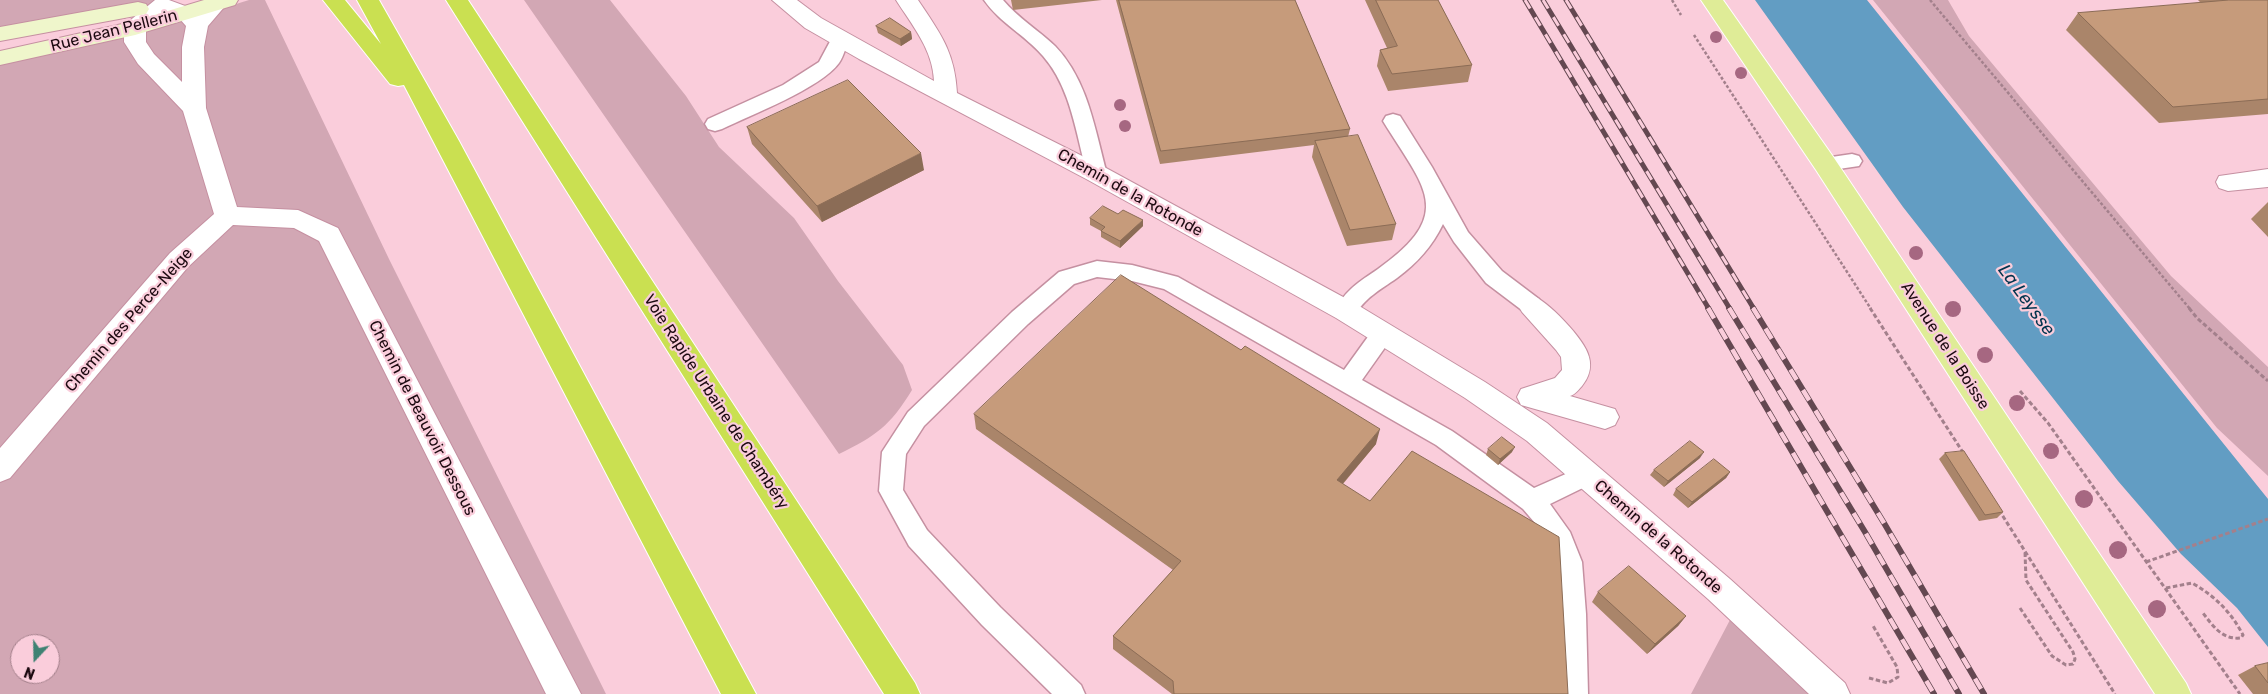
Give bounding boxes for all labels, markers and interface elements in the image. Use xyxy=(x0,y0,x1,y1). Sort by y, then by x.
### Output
street label: Rue Jean Pellerin xyxy=(49,6,179,56)
street label: Chemin de la Rotonde xyxy=(1054,145,1206,241)
street label: Chemin des Perce-Neige xyxy=(61,244,197,396)
water label: La Leysse xyxy=(1993,260,2059,340)
street label: Avenue de la Boisse xyxy=(1897,279,1993,413)
street label: Voie Rapide Urbaine de Chambéry xyxy=(639,291,793,513)
street label: Chemin de Beauvoir Dessous xyxy=(364,317,480,519)
street label: Chemin de la Rotonde xyxy=(1590,476,1726,598)
north arrow xyxy=(10,634,60,684)
text: N xyxy=(22,663,38,682)

